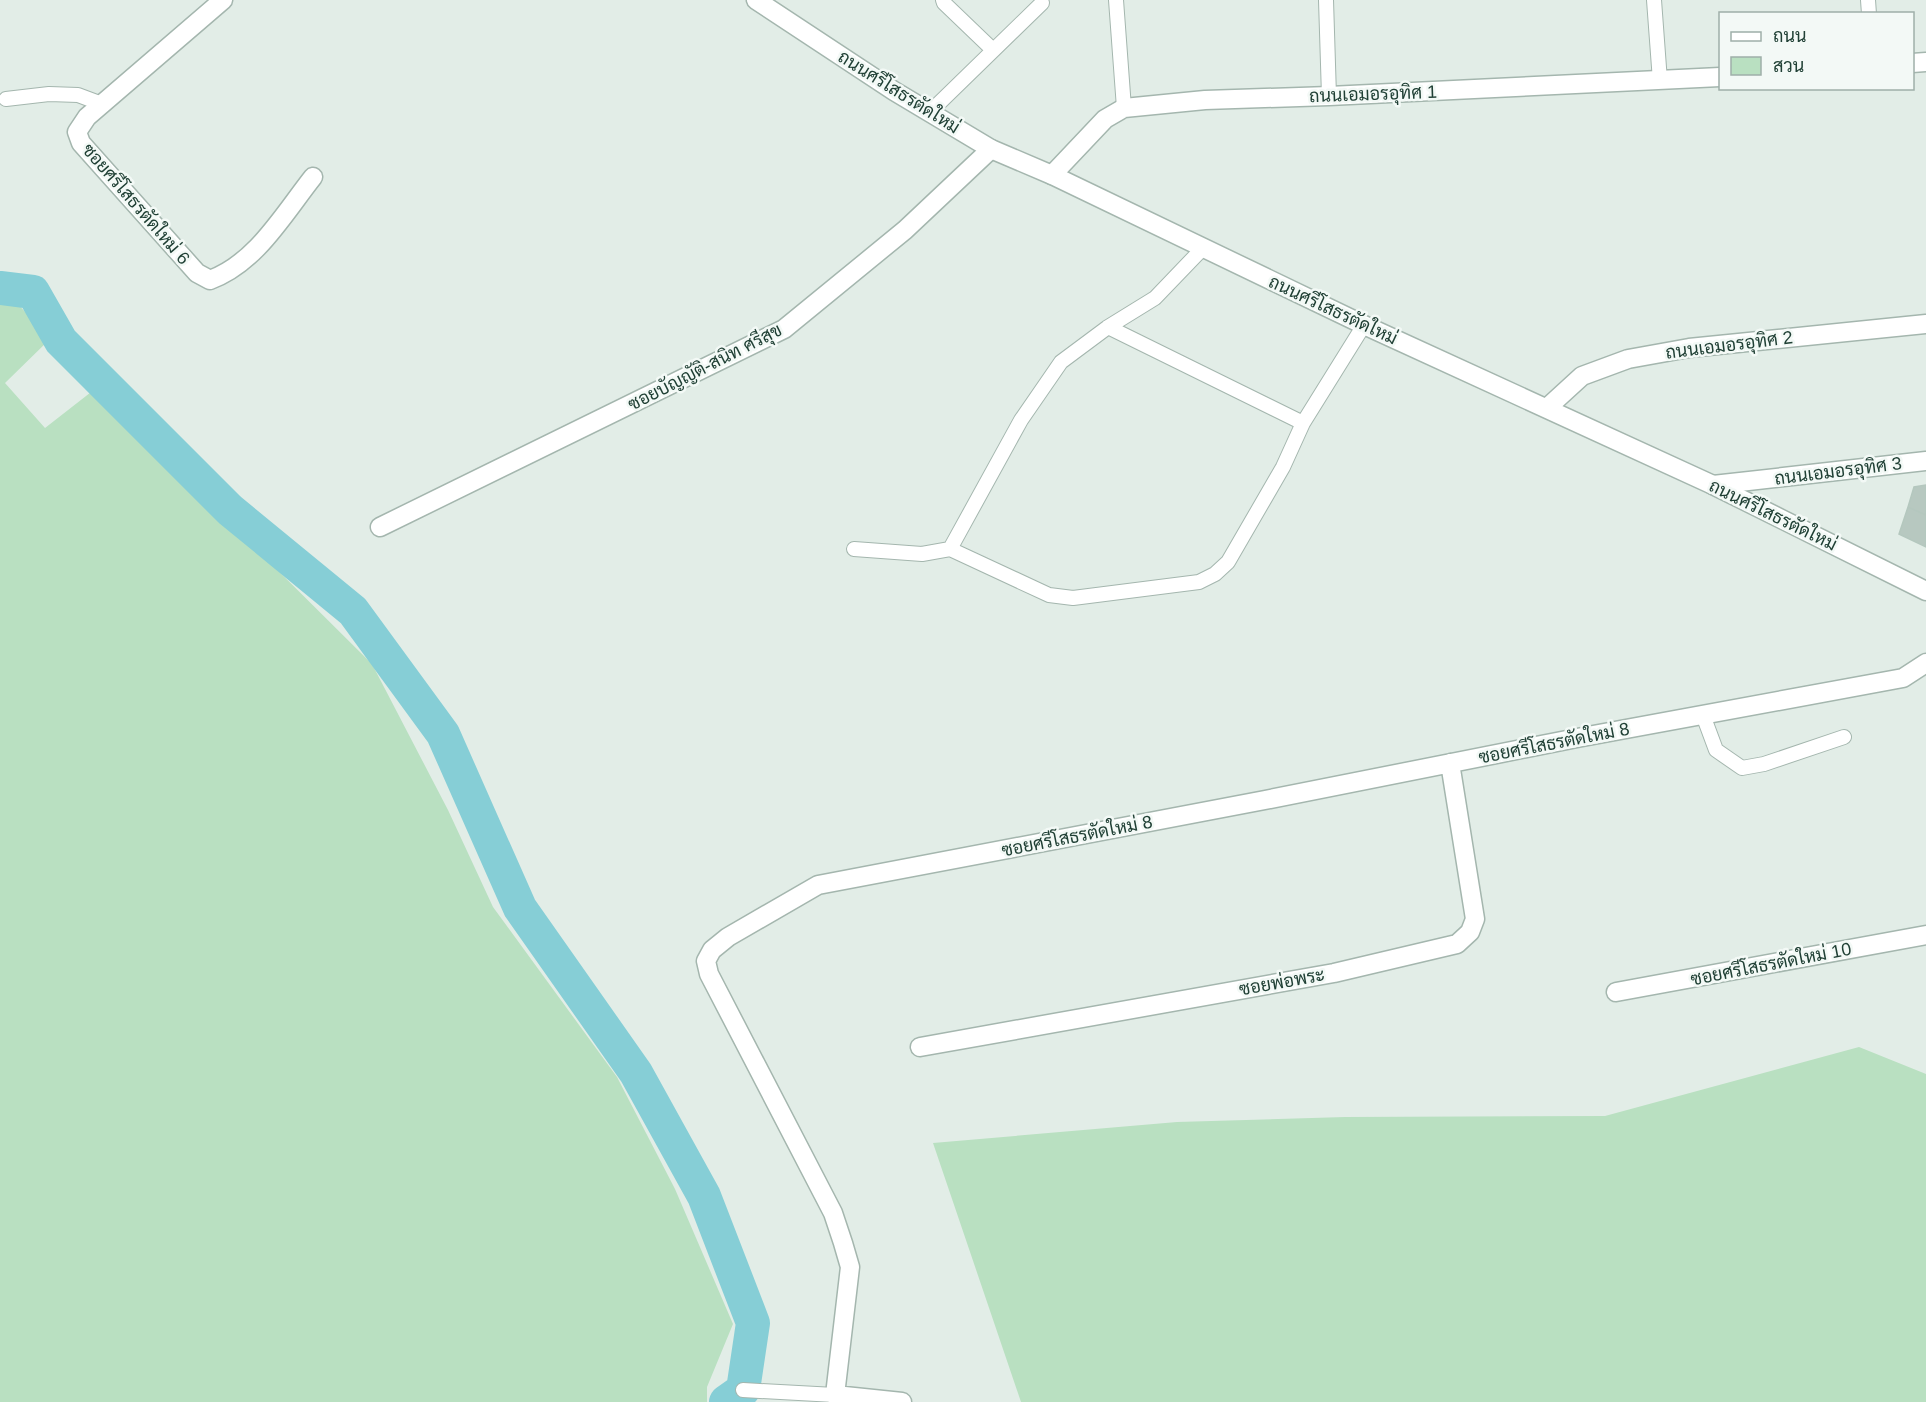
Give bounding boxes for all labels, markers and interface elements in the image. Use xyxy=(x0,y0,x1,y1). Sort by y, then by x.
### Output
legend xyxy=(1719,12,1914,90)
text: ถนน xyxy=(1773,26,1806,46)
street label: ถนนศรีโสธรตัดใหม่ xyxy=(835,44,965,137)
text: สวน xyxy=(1773,56,1804,76)
street label: ถนนเอมอรอุทิศ 1 xyxy=(1309,81,1437,108)
street label: ซอยศรีโสธรตัดใหม่ 6 xyxy=(78,138,196,268)
street label: ถนนศรีโสธรตัดใหม่ xyxy=(1266,269,1402,349)
street label: ซอยบัญญัติ-สนิท ศรีสุข xyxy=(623,317,786,416)
street label: ถนนเอมอรอุทิศ 2 xyxy=(1664,326,1794,365)
street label: ถนนเอมอรอุทิศ 3 xyxy=(1773,452,1903,491)
street label: ถนนศรีโสธรตัดใหม่ xyxy=(1706,473,1841,555)
street label: ซอยศรีโสธรตัดใหม่ 8 xyxy=(1476,716,1631,767)
street label: ซอยศรีโสธรตัดใหม่ 8 xyxy=(999,809,1154,860)
street label: ซอยศรีโสธรตัดใหม่ 10 xyxy=(1688,936,1853,989)
street label: ซอยพ่อพระ xyxy=(1237,963,1326,999)

